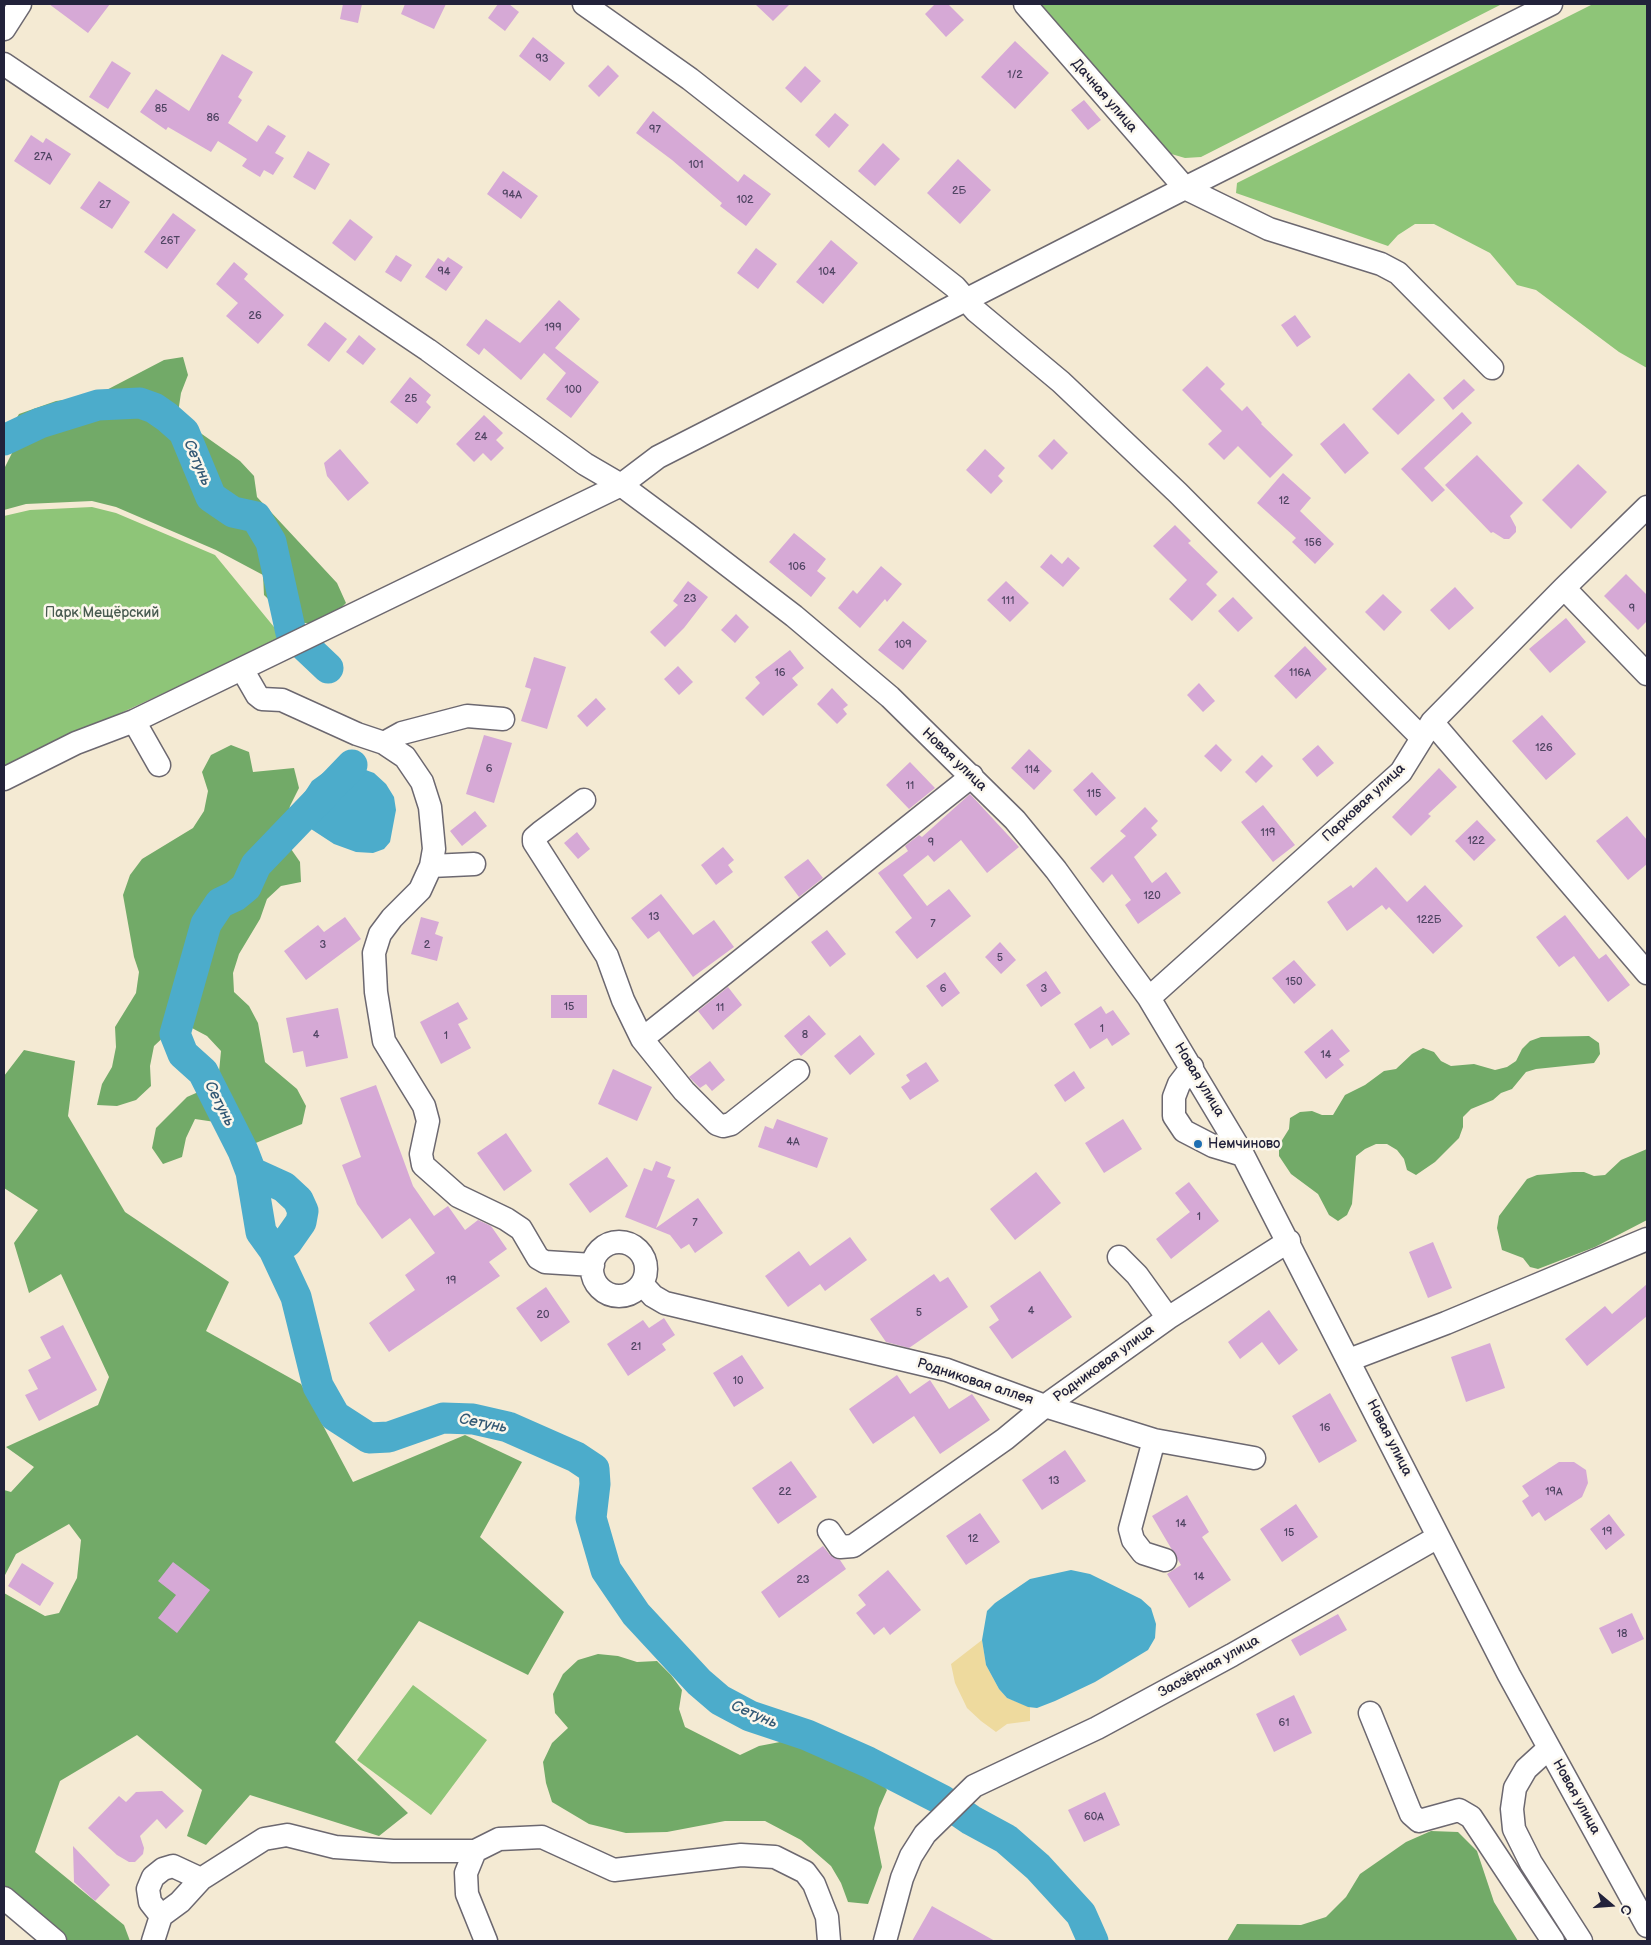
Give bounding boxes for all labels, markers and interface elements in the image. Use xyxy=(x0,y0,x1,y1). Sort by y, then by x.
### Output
house number: 93 xyxy=(535,52,549,66)
street label: Дачная улица xyxy=(1068,56,1140,136)
house number: 1/2 xyxy=(1007,68,1023,82)
house number: 85 xyxy=(155,102,167,116)
house number: 86 xyxy=(206,111,220,125)
house number: 97 xyxy=(649,123,661,137)
house number: 27А xyxy=(34,150,52,164)
house number: 101 xyxy=(689,158,703,172)
house number: 2Б xyxy=(952,184,966,198)
house number: 94А xyxy=(502,188,522,202)
house number: 102 xyxy=(736,193,754,207)
house number: 27 xyxy=(99,198,111,212)
house number: 26Т xyxy=(160,234,180,248)
house number: 94 xyxy=(437,265,451,279)
house number: 104 xyxy=(818,265,836,279)
house number: 26 xyxy=(248,309,262,323)
house number: 199 xyxy=(545,321,561,335)
house number: 100 xyxy=(564,383,582,397)
house number: 25 xyxy=(405,392,417,406)
house number: 24 xyxy=(474,430,488,444)
water label: Сетунь xyxy=(179,437,215,489)
house number: 12 xyxy=(1279,494,1289,508)
house number: 156 xyxy=(1304,536,1322,550)
house number: 106 xyxy=(788,560,806,574)
house number: 23 xyxy=(683,592,697,606)
house number: 111 xyxy=(1002,594,1014,608)
house number: 9 xyxy=(1629,602,1635,616)
park label: Парк Мещёрский xyxy=(45,605,159,621)
house number: 109 xyxy=(894,638,912,652)
house number: 16 xyxy=(775,666,785,680)
house number: 116А xyxy=(1289,666,1311,680)
street label: Новая улица xyxy=(918,725,990,795)
house number: 126 xyxy=(1535,741,1553,755)
street label: Парковая улица xyxy=(1319,760,1409,846)
house number: 6 xyxy=(486,762,492,776)
house number: 114 xyxy=(1024,763,1040,777)
house number: 11 xyxy=(906,779,914,793)
house number: 115 xyxy=(1087,787,1101,801)
house number: 119 xyxy=(1261,826,1275,840)
house number: 122 xyxy=(1467,834,1485,848)
house number: 9 xyxy=(928,836,934,850)
house number: 120 xyxy=(1143,889,1161,903)
house number: 13 xyxy=(648,910,660,924)
house number: 122Б xyxy=(1417,913,1441,927)
house number: 7 xyxy=(930,917,936,931)
house number: 3 xyxy=(320,938,326,952)
house number: 2 xyxy=(424,938,430,952)
house number: 5 xyxy=(997,951,1003,965)
house number: 150 xyxy=(1285,975,1303,989)
house number: 6 xyxy=(940,982,946,996)
house number: 3 xyxy=(1041,982,1047,996)
house number: 15 xyxy=(564,1000,574,1014)
house number: 11 xyxy=(716,1001,724,1015)
house number: 1 xyxy=(1100,1022,1104,1036)
house number: 4 xyxy=(313,1028,319,1042)
house number: 8 xyxy=(802,1028,808,1042)
house number: 1 xyxy=(444,1029,448,1043)
street label: Новая улица xyxy=(1170,1040,1228,1120)
house number: 14 xyxy=(1321,1048,1331,1062)
water label: Сетунь xyxy=(200,1078,238,1130)
house number: 4А xyxy=(786,1135,800,1149)
place label: Немчиново xyxy=(1208,1136,1280,1152)
marker: Немчиново xyxy=(1192,1138,1204,1150)
house number: 1 xyxy=(1197,1210,1201,1224)
house number: 7 xyxy=(692,1216,698,1230)
house number: 19 xyxy=(446,1274,456,1288)
house number: 4 xyxy=(1028,1304,1034,1318)
house number: 5 xyxy=(916,1306,922,1320)
house number: 20 xyxy=(537,1308,549,1322)
street label: Родниковая улица xyxy=(1050,1322,1158,1406)
house number: 21 xyxy=(631,1340,641,1354)
street label: Родниковая аллея xyxy=(915,1355,1035,1409)
house number: 10 xyxy=(733,1374,743,1388)
street label: Новая улица xyxy=(1363,1397,1415,1479)
water label: Сетунь xyxy=(458,1411,508,1437)
house number: 16 xyxy=(1320,1421,1330,1435)
house number: 13 xyxy=(1048,1474,1060,1488)
house number: 22 xyxy=(779,1485,791,1499)
house number: 19А xyxy=(1545,1485,1563,1499)
house number: 14 xyxy=(1176,1517,1186,1531)
house number: 19 xyxy=(1602,1525,1612,1539)
house number: 15 xyxy=(1284,1526,1294,1540)
house number: 12 xyxy=(968,1532,978,1546)
house number: 14 xyxy=(1194,1570,1204,1584)
house number: 23 xyxy=(796,1573,810,1587)
house number: 18 xyxy=(1617,1627,1627,1641)
street label: Заозёрная улица xyxy=(1156,1632,1262,1702)
water label: Сетунь xyxy=(728,1697,780,1733)
house number: 61 xyxy=(1279,1716,1289,1730)
street label: Новая улица xyxy=(1548,1756,1604,1838)
house number: 60А xyxy=(1084,1810,1104,1824)
north arrow xyxy=(1586,1880,1636,1930)
text: С xyxy=(1616,1903,1635,1917)

